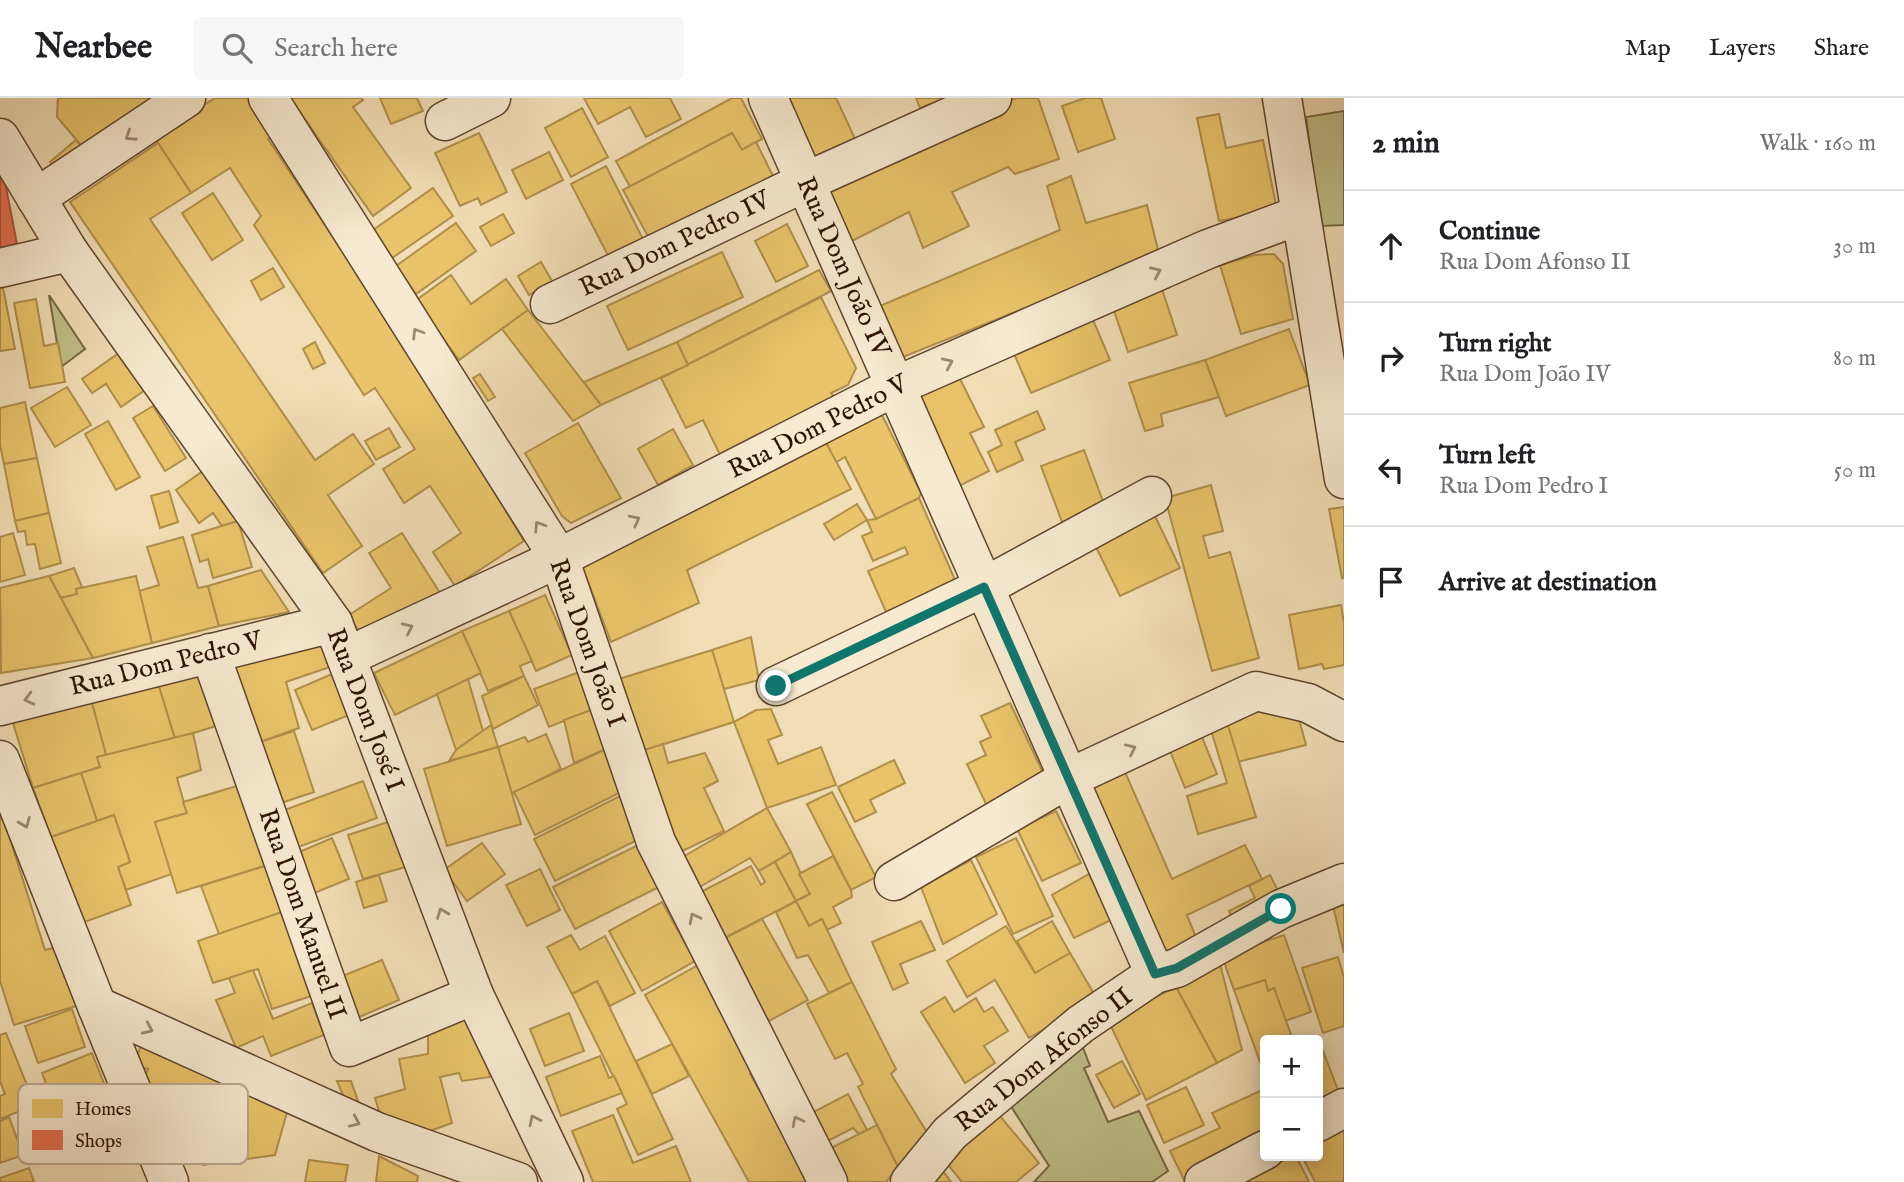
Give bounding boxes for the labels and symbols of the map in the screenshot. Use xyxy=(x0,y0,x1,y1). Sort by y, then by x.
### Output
one-way arrow xyxy=(125,128,138,141)
street label: Rua Dom João IV xyxy=(789,172,898,363)
street label: Rua Dom Pedro IV xyxy=(574,183,777,305)
one-way arrow xyxy=(1149,266,1161,280)
one-way arrow xyxy=(412,328,425,341)
one-way arrow xyxy=(941,357,953,371)
street label: Rua Dom Pedro V xyxy=(723,367,914,487)
one-way arrow xyxy=(628,514,640,528)
one-way arrow xyxy=(534,520,547,533)
street label: Rua Dom João I xyxy=(541,554,633,732)
one-way arrow xyxy=(400,623,413,637)
street label: Rua Dom Pedro V xyxy=(66,624,267,704)
street label: Rua Dom José I xyxy=(319,624,411,796)
route end xyxy=(760,670,791,701)
one-way arrow xyxy=(23,691,35,705)
one-way arrow xyxy=(1123,744,1136,758)
street label: Rua Dom Manuel II xyxy=(250,804,354,1024)
one-way arrow xyxy=(17,817,31,829)
route start xyxy=(1265,893,1296,924)
one-way arrow xyxy=(437,907,451,919)
one-way arrow xyxy=(689,913,703,925)
street label: Rua Dom Afonso II xyxy=(949,980,1139,1140)
one-way arrow xyxy=(140,1021,153,1035)
legend xyxy=(18,1084,248,1164)
text: Homes xyxy=(75,1098,131,1122)
one-way arrow xyxy=(348,1114,360,1128)
one-way arrow xyxy=(529,1115,543,1128)
one-way arrow xyxy=(791,1116,805,1128)
text: Shops xyxy=(75,1130,122,1154)

